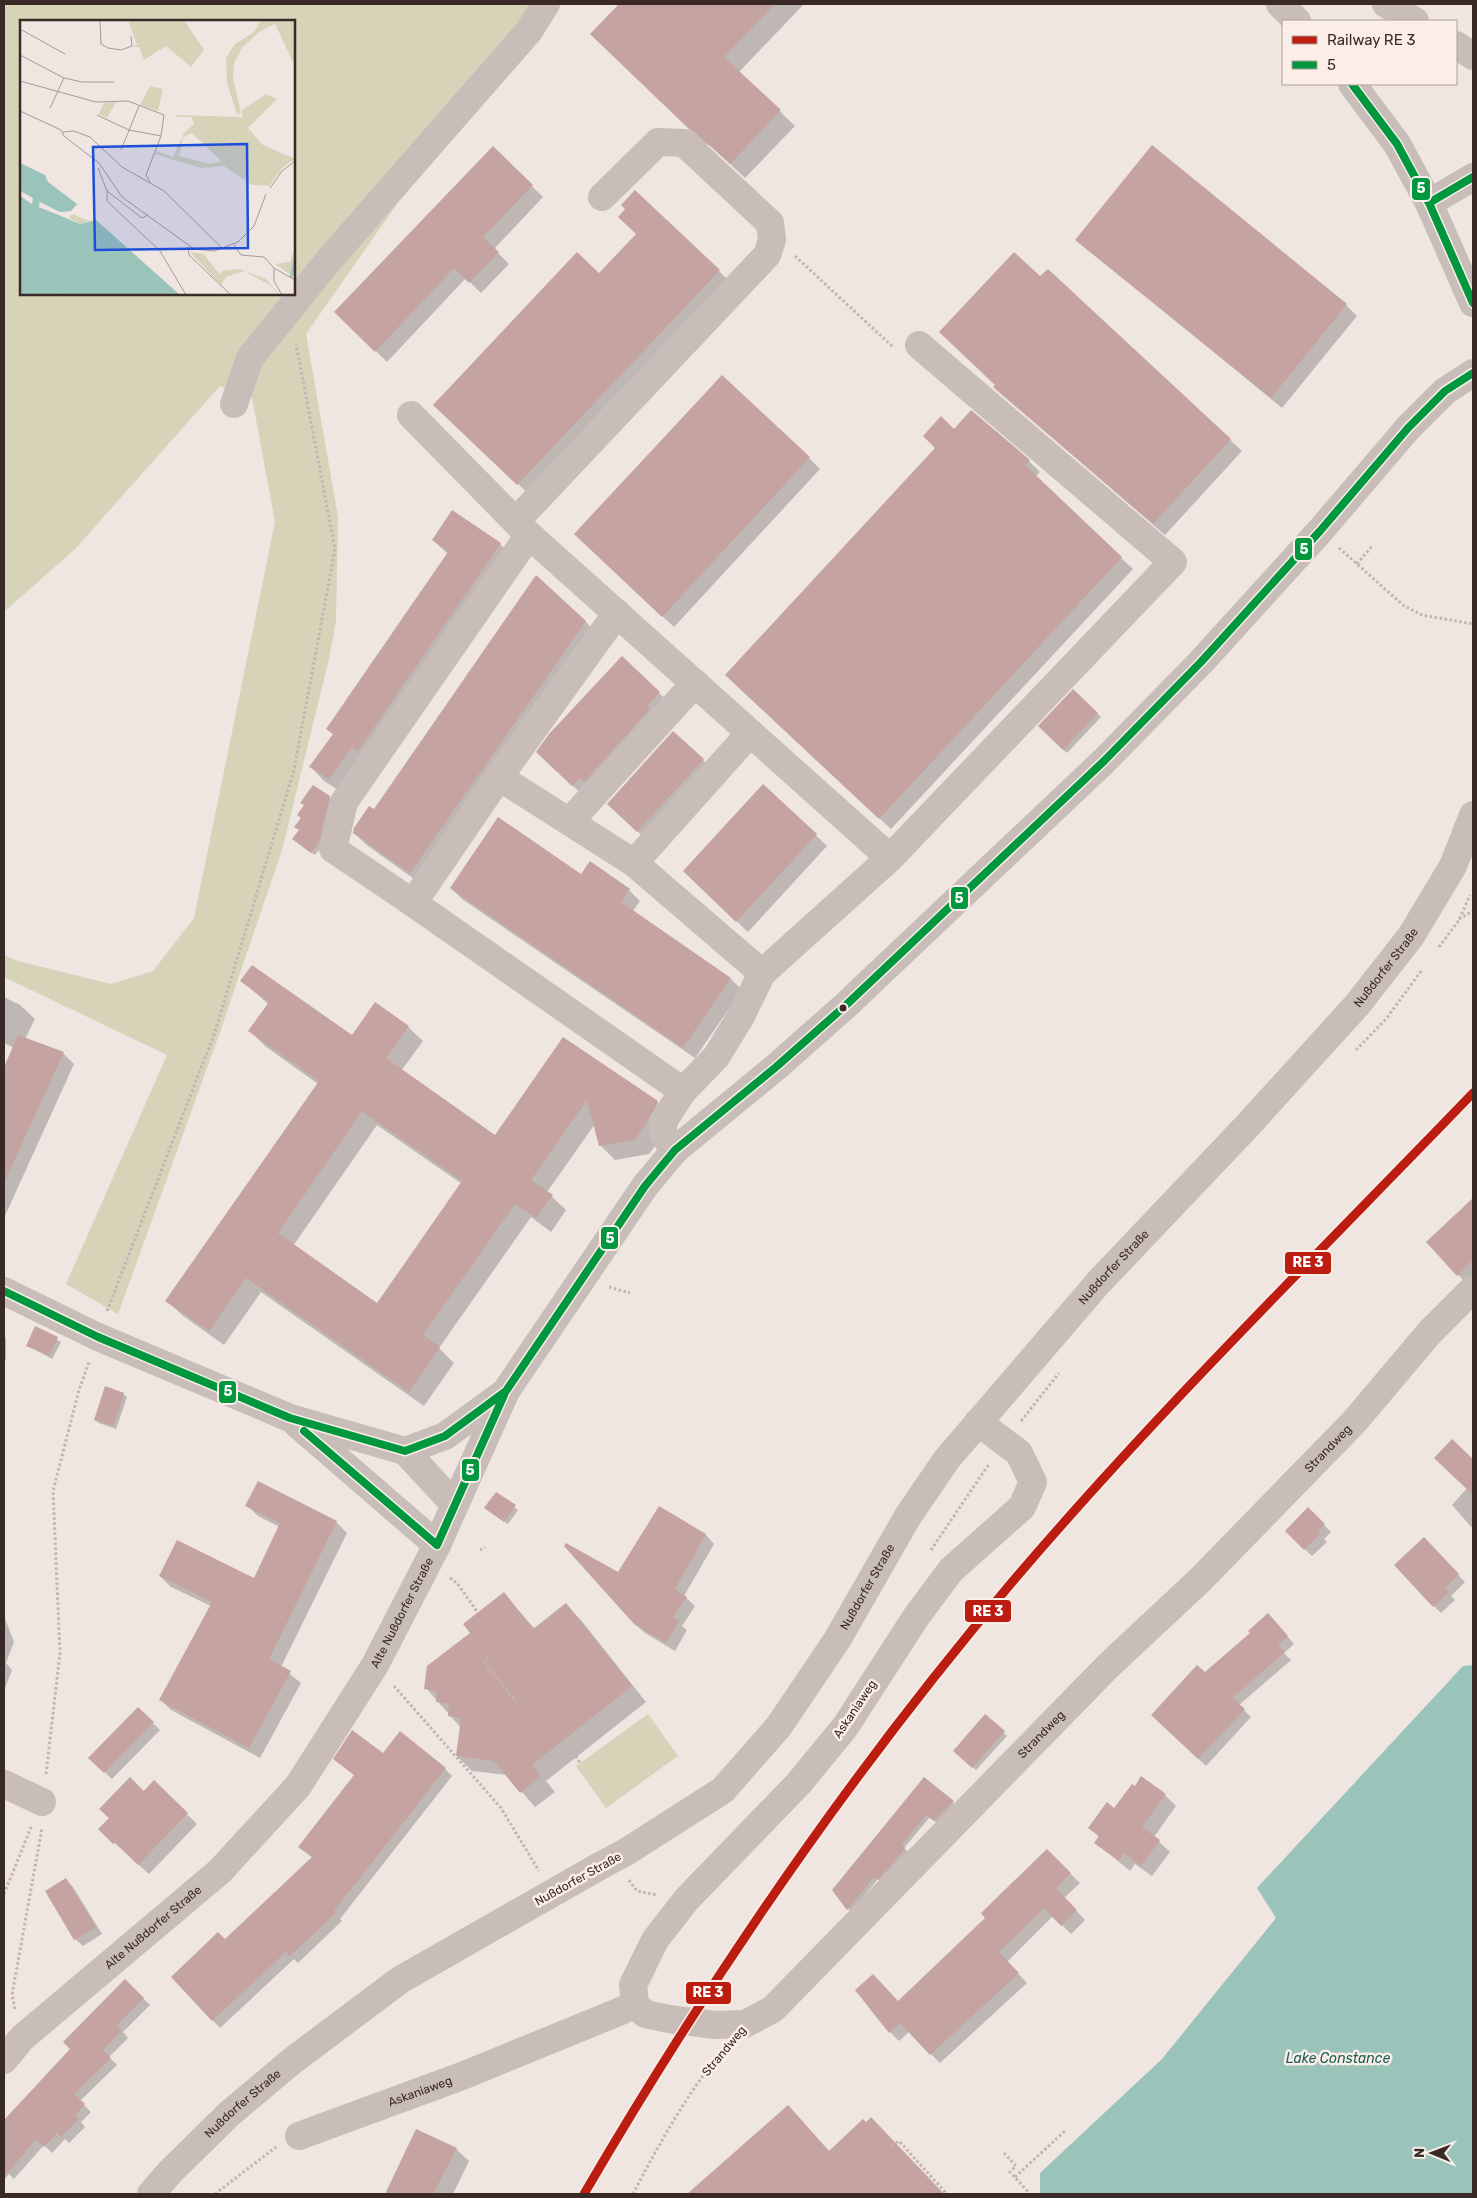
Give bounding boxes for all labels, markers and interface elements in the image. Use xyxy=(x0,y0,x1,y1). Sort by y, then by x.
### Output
inset map xyxy=(20,20,295,295)
legend xyxy=(1282,20,1457,85)
text: Railway RE 3 xyxy=(1327,31,1415,49)
text: 5 xyxy=(1327,56,1336,74)
line badge: 5 xyxy=(1411,177,1431,201)
text: 5 xyxy=(1416,180,1426,197)
line badge: 5 xyxy=(1294,537,1313,561)
text: 5 xyxy=(1299,541,1309,558)
line badge: 5 xyxy=(950,886,969,910)
text: 5 xyxy=(954,890,964,907)
street label: Nußdorfer Straße xyxy=(1351,925,1421,1010)
unlabelled marker xyxy=(838,1003,848,1013)
line badge: 5 xyxy=(600,1226,619,1250)
street label: Nußdorfer Straße xyxy=(1076,1227,1152,1307)
text: 5 xyxy=(605,1230,615,1247)
line badge: RE 3 xyxy=(1284,1251,1332,1275)
text: RE 3 xyxy=(1293,1254,1323,1271)
line badge: 5 xyxy=(218,1380,237,1404)
text: 5 xyxy=(223,1383,233,1400)
street label: Strandweg xyxy=(1302,1422,1354,1475)
line badge: 5 xyxy=(461,1458,480,1482)
text: 5 xyxy=(465,1462,475,1479)
street label: Nußdorfer Straße xyxy=(837,1541,898,1632)
street label: Alte Nußdorfer Straße xyxy=(368,1555,436,1670)
line badge: RE 3 xyxy=(964,1599,1012,1623)
text: RE 3 xyxy=(973,1603,1003,1620)
street label: Askaniaweg xyxy=(830,1677,880,1741)
street label: Strandweg xyxy=(1015,1708,1068,1761)
street label: Nußdorfer Straße xyxy=(532,1849,624,1909)
street label: Alte Nußdorfer Straße xyxy=(102,1882,205,1972)
line badge: RE 3 xyxy=(685,1981,732,2005)
text: RE 3 xyxy=(693,1984,723,2001)
street label: Strandweg xyxy=(699,2023,749,2079)
water label: Lake Constance xyxy=(1286,2050,1391,2067)
street label: Nußdorfer Straße xyxy=(202,2066,284,2141)
street label: Askaniaweg xyxy=(386,2073,454,2110)
north arrow xyxy=(1407,2128,1457,2178)
text: N xyxy=(1411,2148,1428,2158)

